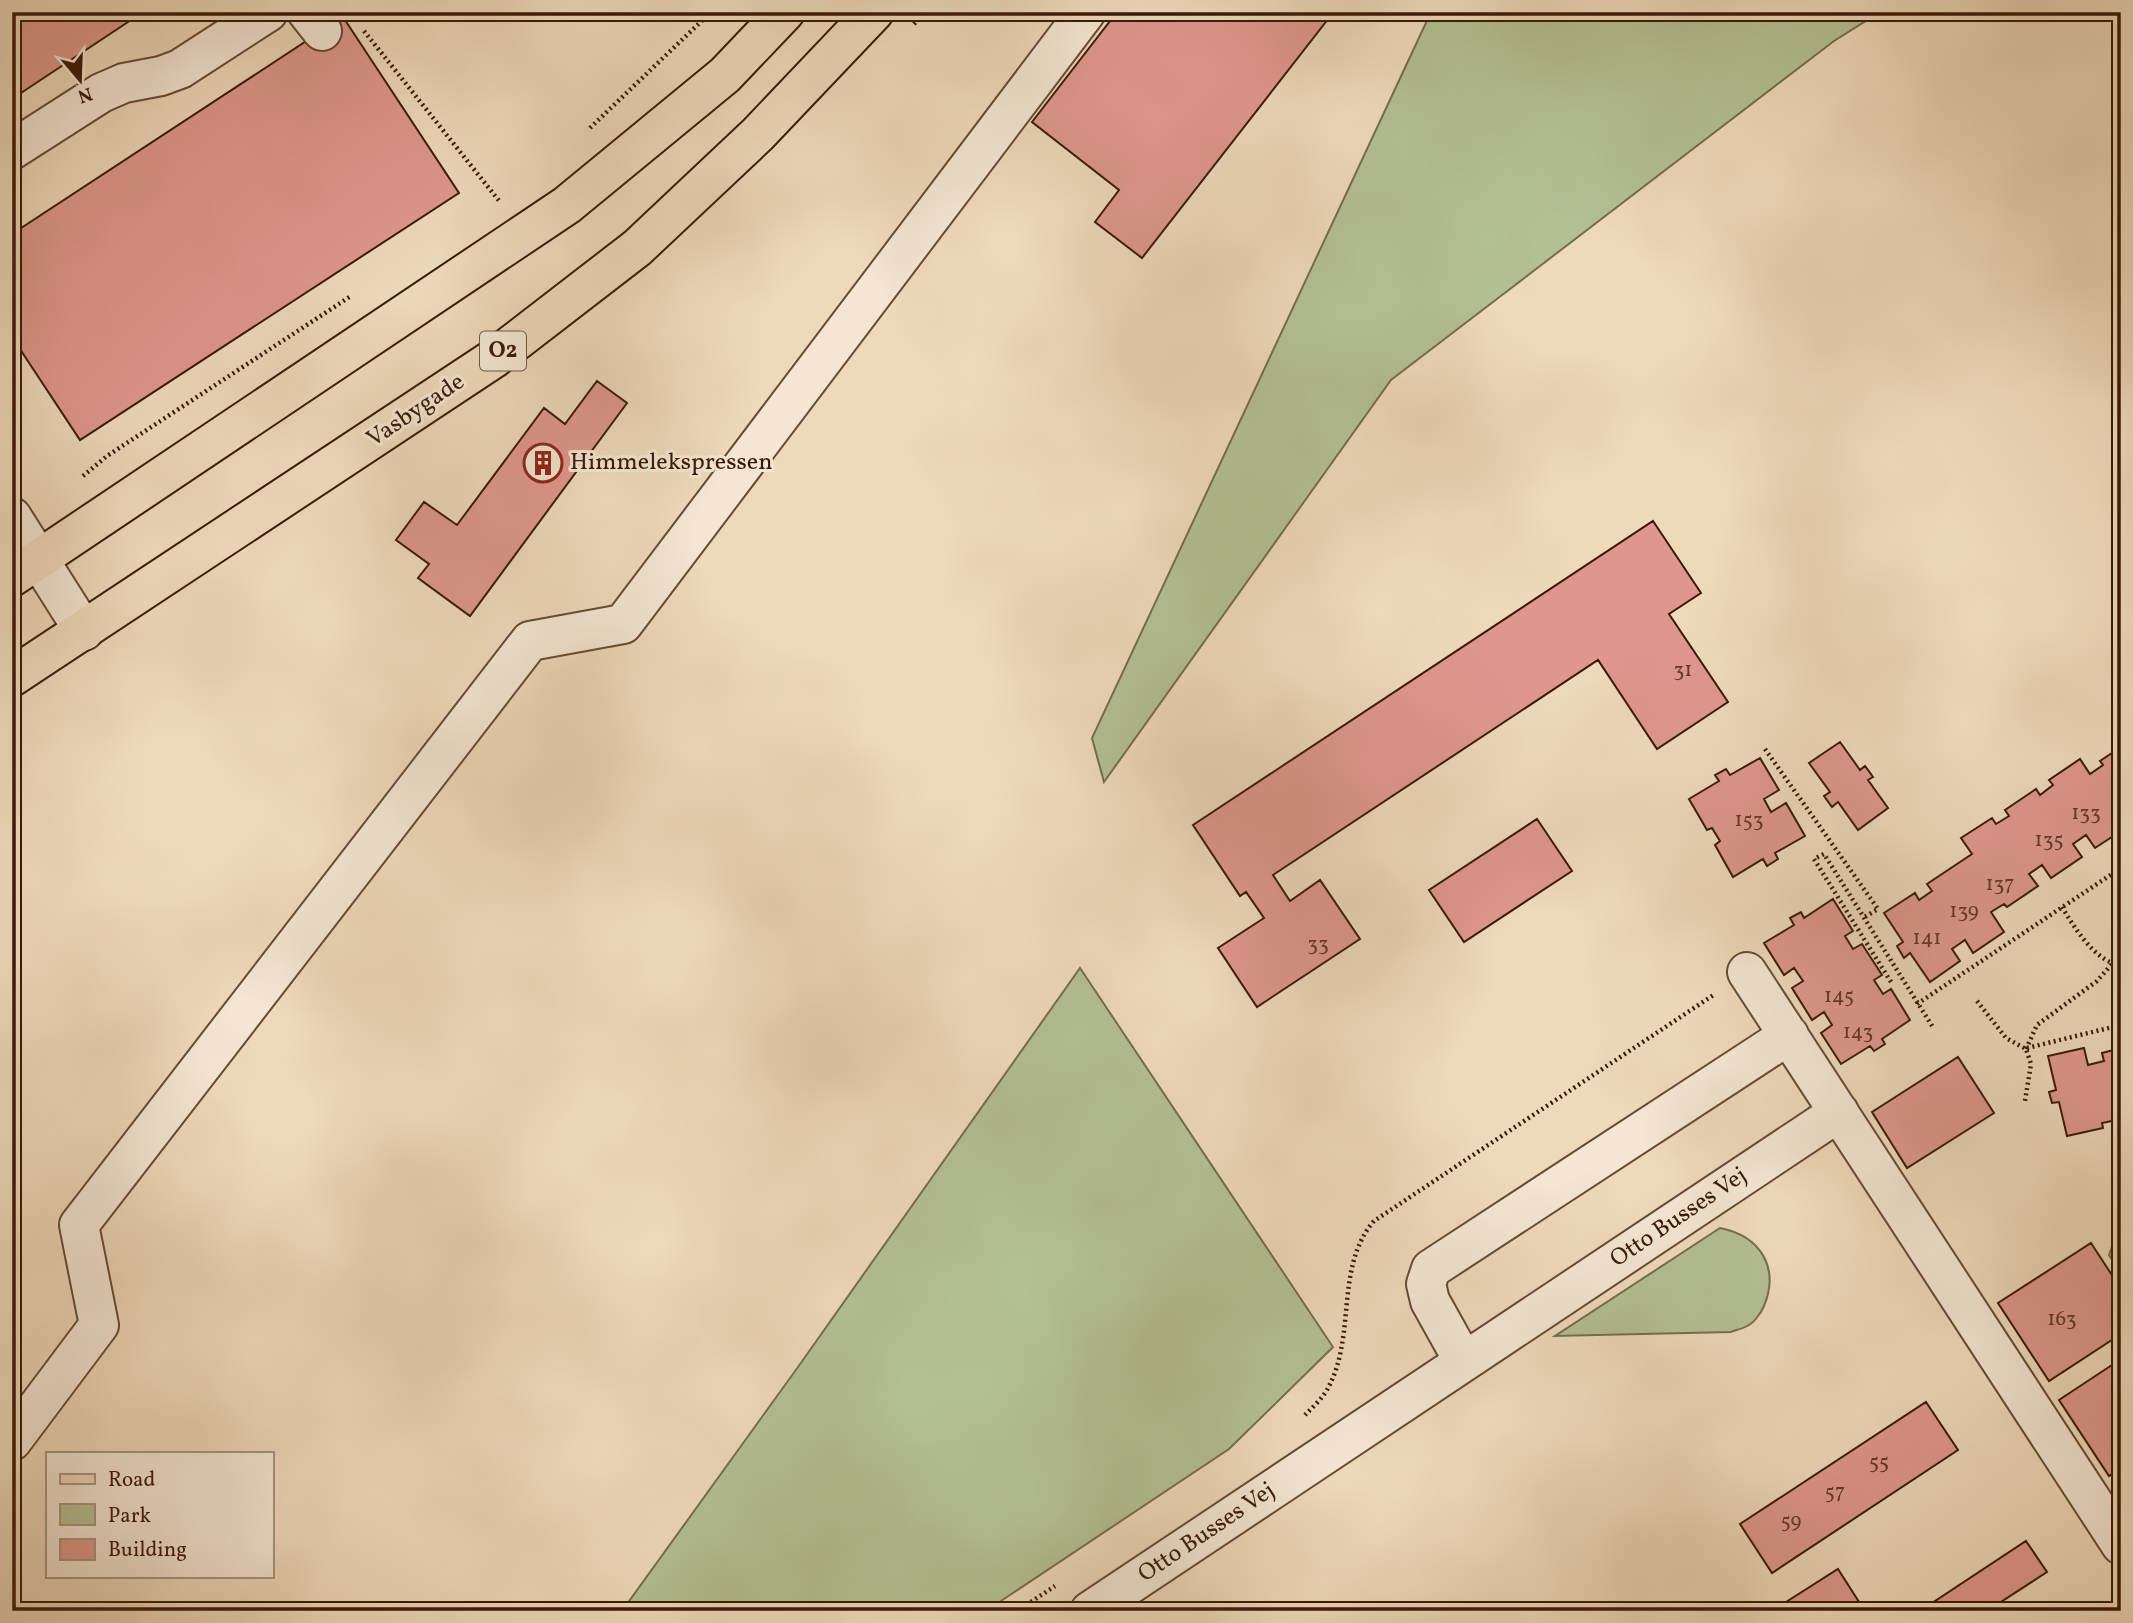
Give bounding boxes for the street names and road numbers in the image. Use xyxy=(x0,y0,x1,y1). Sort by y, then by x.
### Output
road number: O2 xyxy=(480,332,526,370)
street label: Vasbygade xyxy=(360,366,472,456)
street label: Otto Busses Vej xyxy=(1604,1160,1754,1276)
street label: Otto Busses Vej xyxy=(1132,1475,1282,1591)

